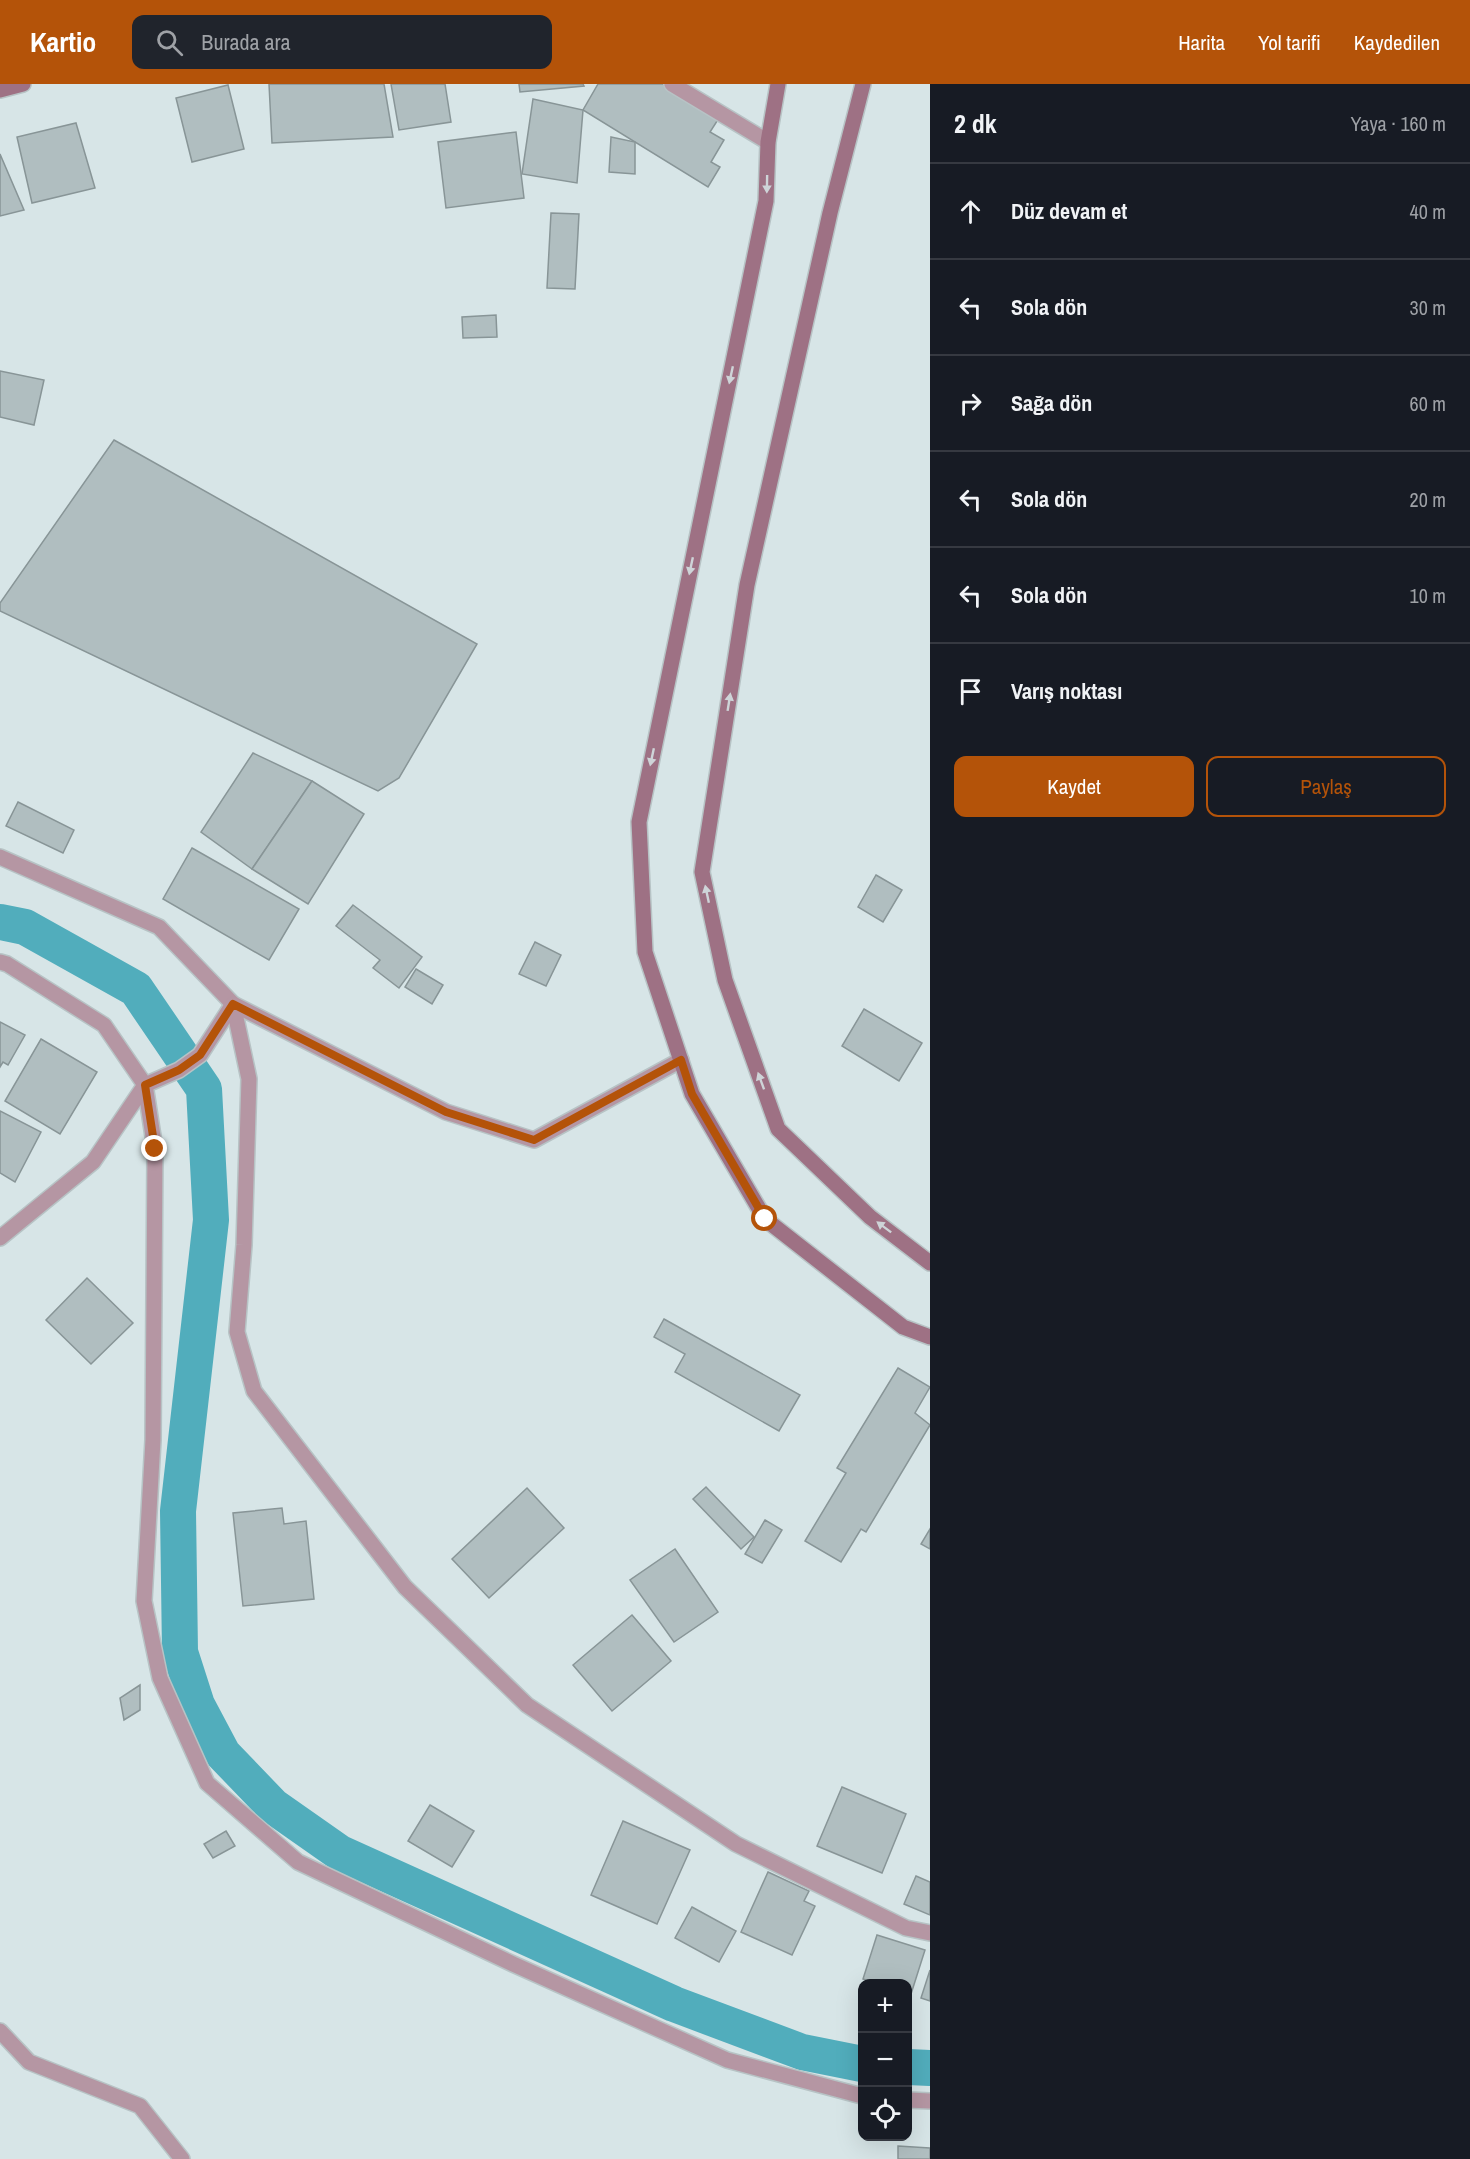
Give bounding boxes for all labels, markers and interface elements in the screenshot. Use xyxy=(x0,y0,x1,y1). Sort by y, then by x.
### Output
search box xyxy=(132,15,552,69)
text: Kartio xyxy=(30,23,96,61)
icon: search xyxy=(153,26,186,59)
text: Burada ara xyxy=(201,27,291,57)
text: Harita xyxy=(1178,28,1225,57)
text: Yol tarifi xyxy=(1258,28,1321,57)
text: Kaydedilen xyxy=(1354,28,1440,57)
text: 2 dk xyxy=(954,106,997,141)
text: Yaya · 160 m xyxy=(1351,110,1446,137)
one-way arrow xyxy=(762,174,771,193)
icon: ahead xyxy=(954,195,987,228)
text: Düz devam et xyxy=(1011,196,1127,226)
text: 40 m xyxy=(1410,198,1446,225)
icon: left xyxy=(954,291,987,324)
text: Sola dön xyxy=(1011,292,1087,322)
text: 30 m xyxy=(1410,294,1446,321)
one-way arrow xyxy=(725,366,735,384)
icon: right xyxy=(954,387,987,420)
text: Sağa dön xyxy=(1011,388,1092,418)
text: 60 m xyxy=(1410,390,1446,417)
icon: left xyxy=(954,483,987,516)
text: Sola dön xyxy=(1011,484,1087,514)
text: 20 m xyxy=(1410,486,1446,513)
one-way arrow xyxy=(686,557,696,575)
icon: left xyxy=(954,579,987,612)
text: Sola dön xyxy=(1011,580,1087,610)
text: 10 m xyxy=(1410,582,1446,609)
icon: arrive xyxy=(954,675,987,708)
text: Varış noktası xyxy=(1011,676,1122,706)
one-way arrow xyxy=(725,692,734,711)
one-way arrow xyxy=(647,748,656,767)
button: Kaydet xyxy=(954,756,1194,817)
button: Paylaş xyxy=(1206,756,1446,817)
one-way arrow xyxy=(702,885,711,904)
one-way arrow xyxy=(756,1072,765,1090)
route end xyxy=(141,1135,167,1161)
route start xyxy=(751,1205,777,1231)
one-way arrow xyxy=(876,1222,891,1234)
map controls xyxy=(858,1979,912,2141)
button: + xyxy=(858,1979,912,2033)
button: − xyxy=(858,2033,912,2087)
button: locate xyxy=(858,2087,912,2141)

